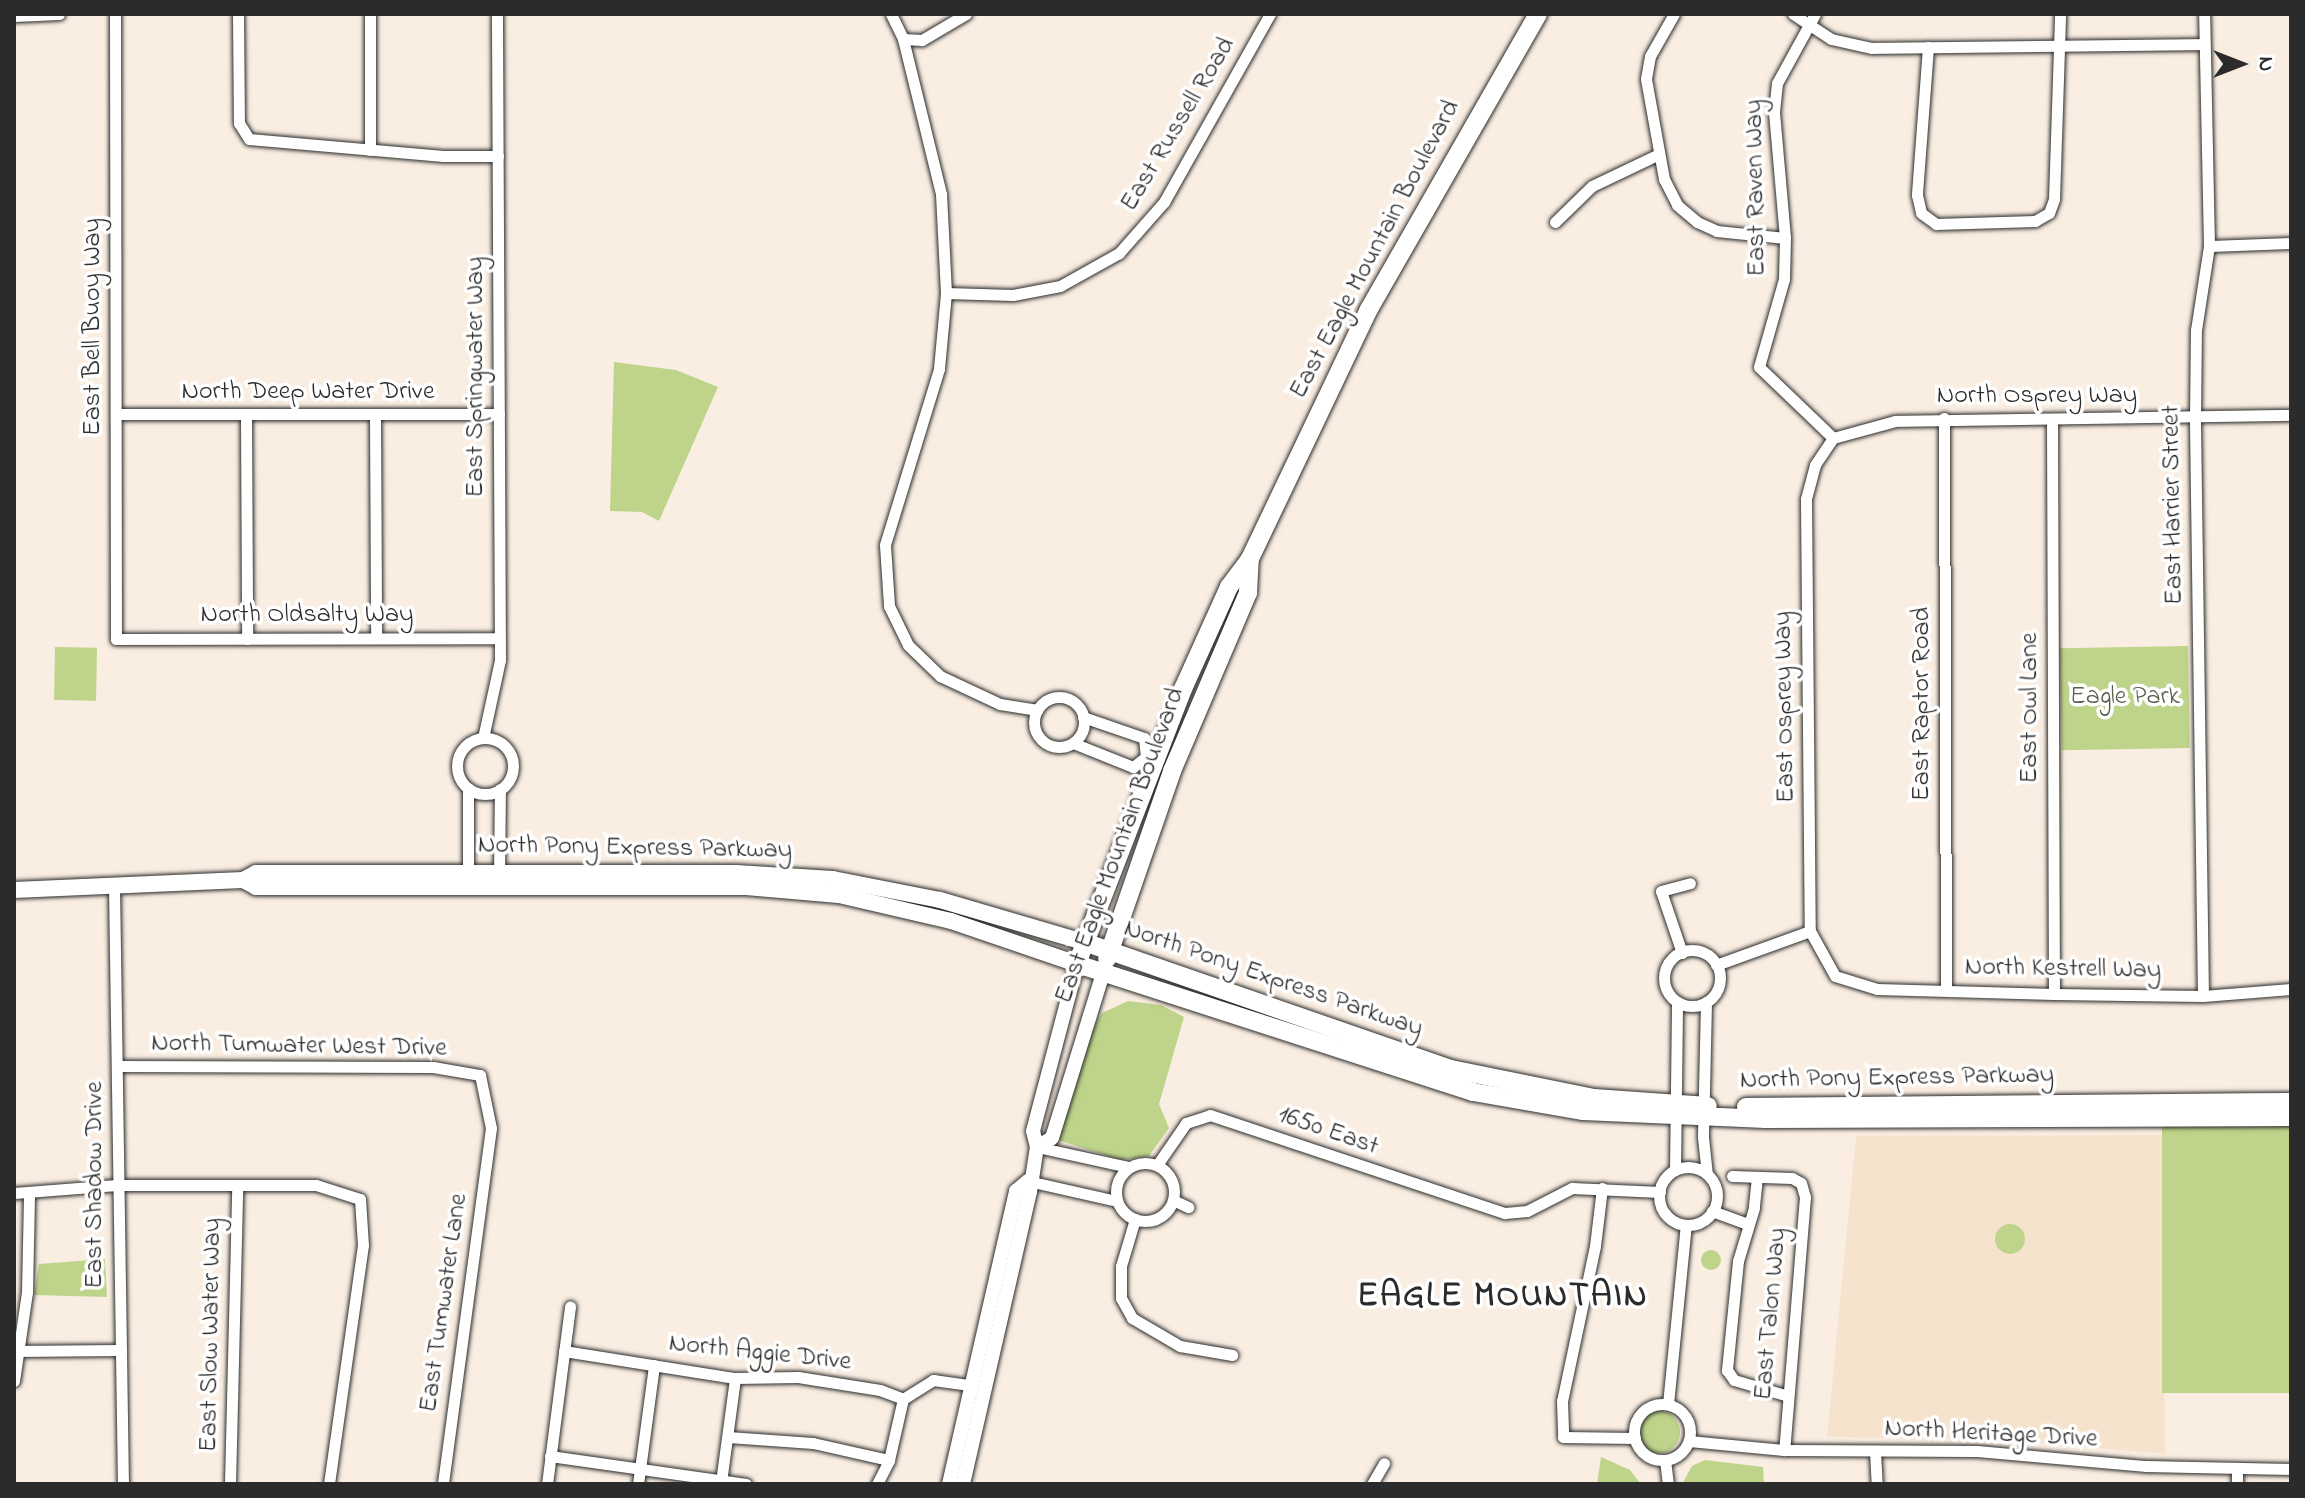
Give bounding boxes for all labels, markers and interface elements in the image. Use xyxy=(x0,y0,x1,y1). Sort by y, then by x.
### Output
north arrow xyxy=(2201,24,2281,104)
street label: East Russell Road xyxy=(1115,32,1243,218)
text: N xyxy=(2249,57,2281,71)
street label: East Eagle Mountain Boulevard xyxy=(1284,95,1468,405)
street label: East Raven Way xyxy=(1740,99,1774,277)
street label: East Bell Buoy Way xyxy=(78,218,110,436)
street label: East Springwater Way xyxy=(461,256,493,498)
street label: North Deep Water Drive xyxy=(181,377,435,409)
street label: North Osprey Way xyxy=(1937,381,2137,413)
street label: East Harrier Street xyxy=(2157,405,2191,605)
street label: North Oldsalty Way xyxy=(201,600,413,632)
street label: East Raptor Road xyxy=(1907,607,1939,801)
street label: East Osprey Way xyxy=(1769,611,1803,803)
street label: East Owl Lane xyxy=(2015,633,2047,783)
park label: Eagle Park xyxy=(2070,682,2180,714)
street label: East Eagle Mountain Boulevard xyxy=(1049,684,1193,1008)
street label: North Pony Express Parkway xyxy=(478,831,792,867)
street label: North Pony Express Parkway xyxy=(1119,914,1427,1046)
street label: North Kestrell Way xyxy=(1964,953,2162,987)
street label: North Tumwater West Drive xyxy=(151,1029,447,1065)
street label: North Pony Express Parkway xyxy=(1740,1061,2054,1097)
street label: East Shadow Drive xyxy=(80,1081,112,1289)
street label: 1650 East xyxy=(1274,1100,1382,1164)
street label: East Tumwater Lane xyxy=(414,1192,476,1414)
street label: East Slow Water Way xyxy=(194,1218,230,1452)
street label: East Talon Way xyxy=(1749,1226,1795,1402)
district label: EAGLE MOUNTAIN xyxy=(1357,1278,1649,1318)
street label: North Aggie Drive xyxy=(667,1329,853,1379)
street label: North Heritage Drive xyxy=(1884,1414,2098,1456)

